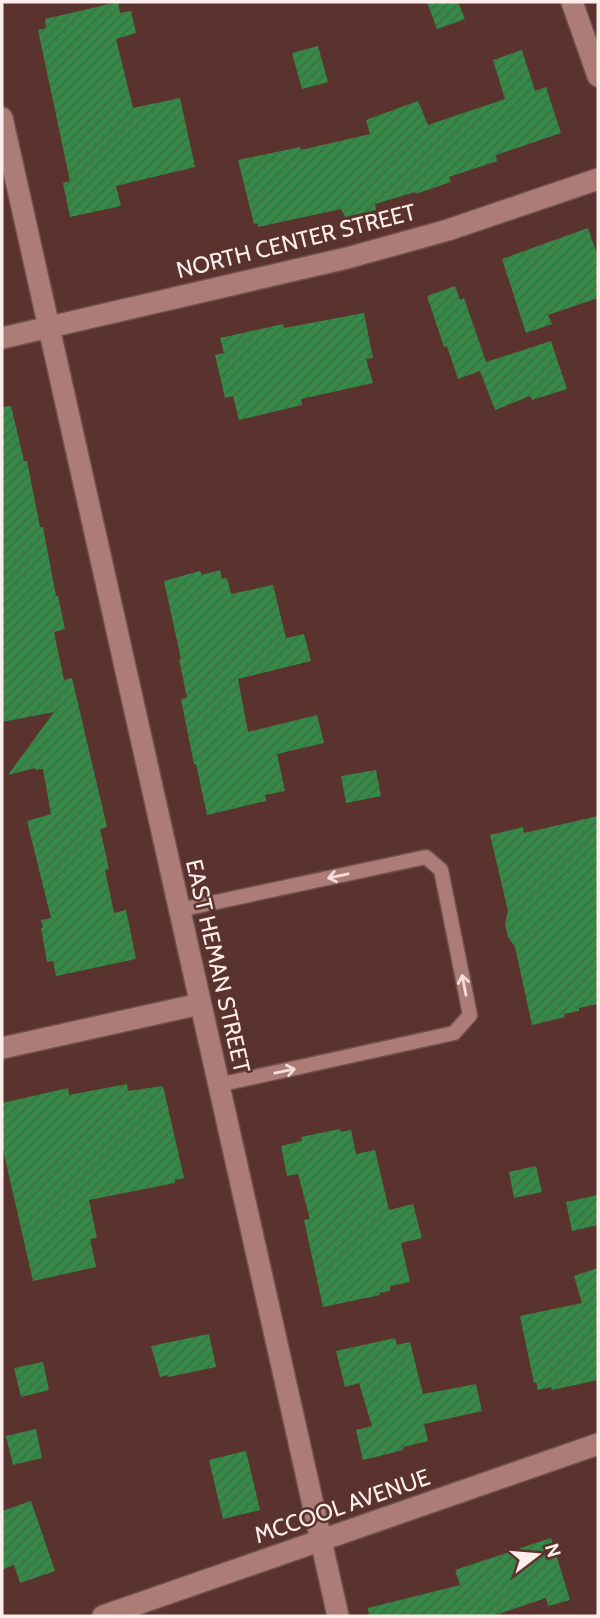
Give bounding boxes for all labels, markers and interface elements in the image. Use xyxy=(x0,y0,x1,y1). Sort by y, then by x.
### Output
street label: NORTH CENTER STREET xyxy=(173,198,419,284)
street label: EAST HEMAN STREET xyxy=(180,857,256,1075)
one-way arrow xyxy=(327,870,350,884)
one-way arrow xyxy=(457,974,470,997)
one-way arrow xyxy=(273,1063,296,1077)
street label: MCCOOL AVENUE xyxy=(251,1463,433,1549)
north arrow xyxy=(502,1520,572,1590)
text: N xyxy=(540,1541,566,1560)

